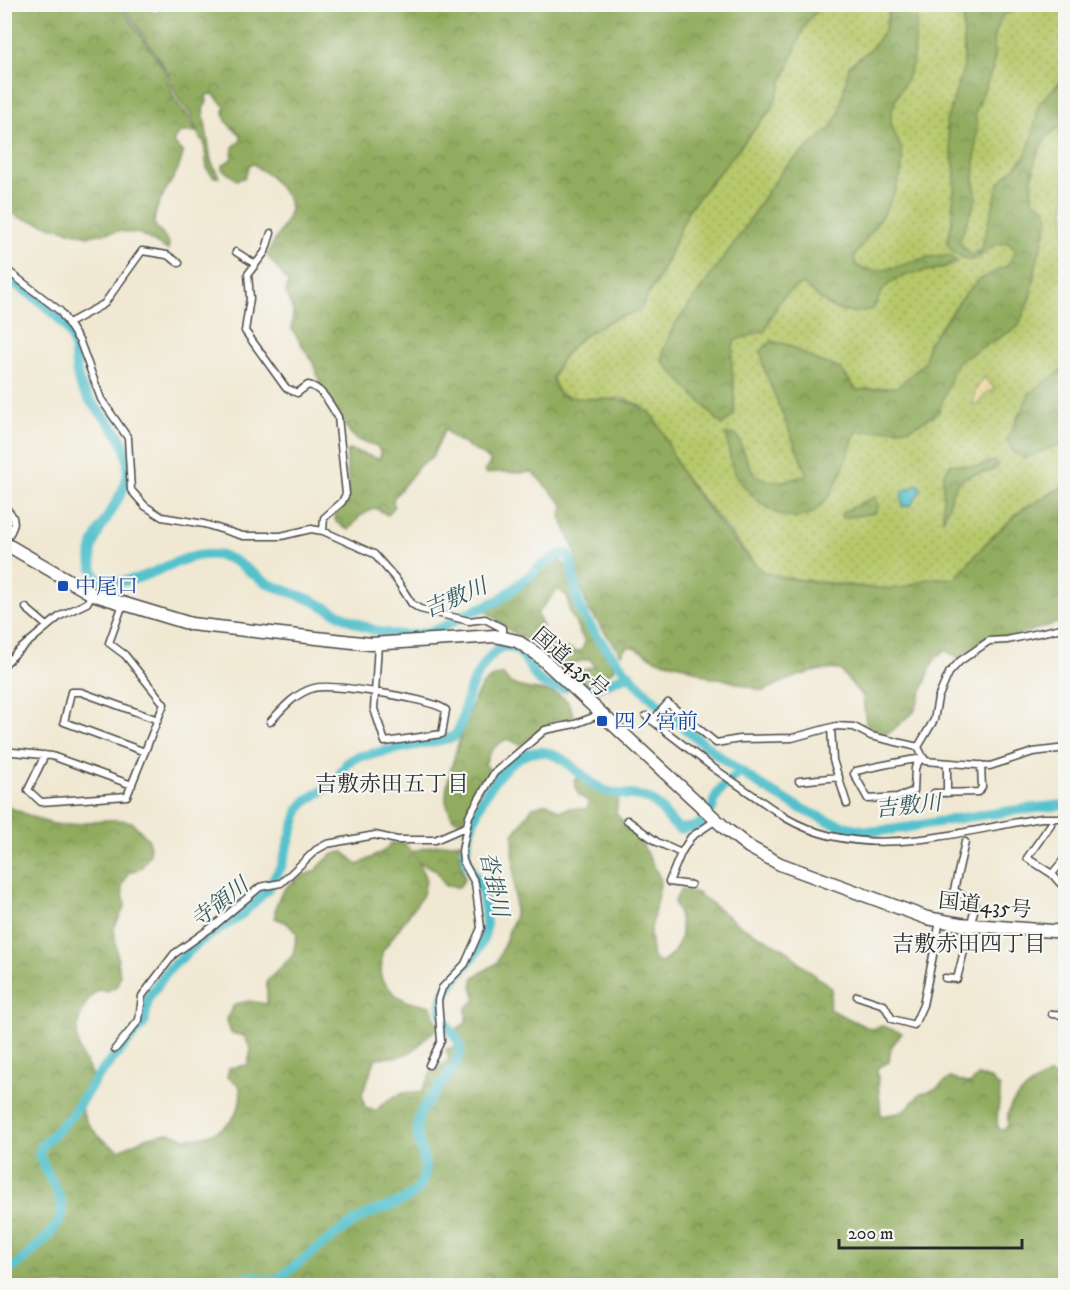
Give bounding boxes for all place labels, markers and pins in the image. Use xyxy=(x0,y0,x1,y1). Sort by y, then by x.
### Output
place label: 中尾口 xyxy=(75,574,138,600)
marker: 中尾口 xyxy=(56,579,70,593)
place label: 四ノ宮前 xyxy=(614,709,698,735)
marker: 四ノ宮前 xyxy=(595,714,609,728)

